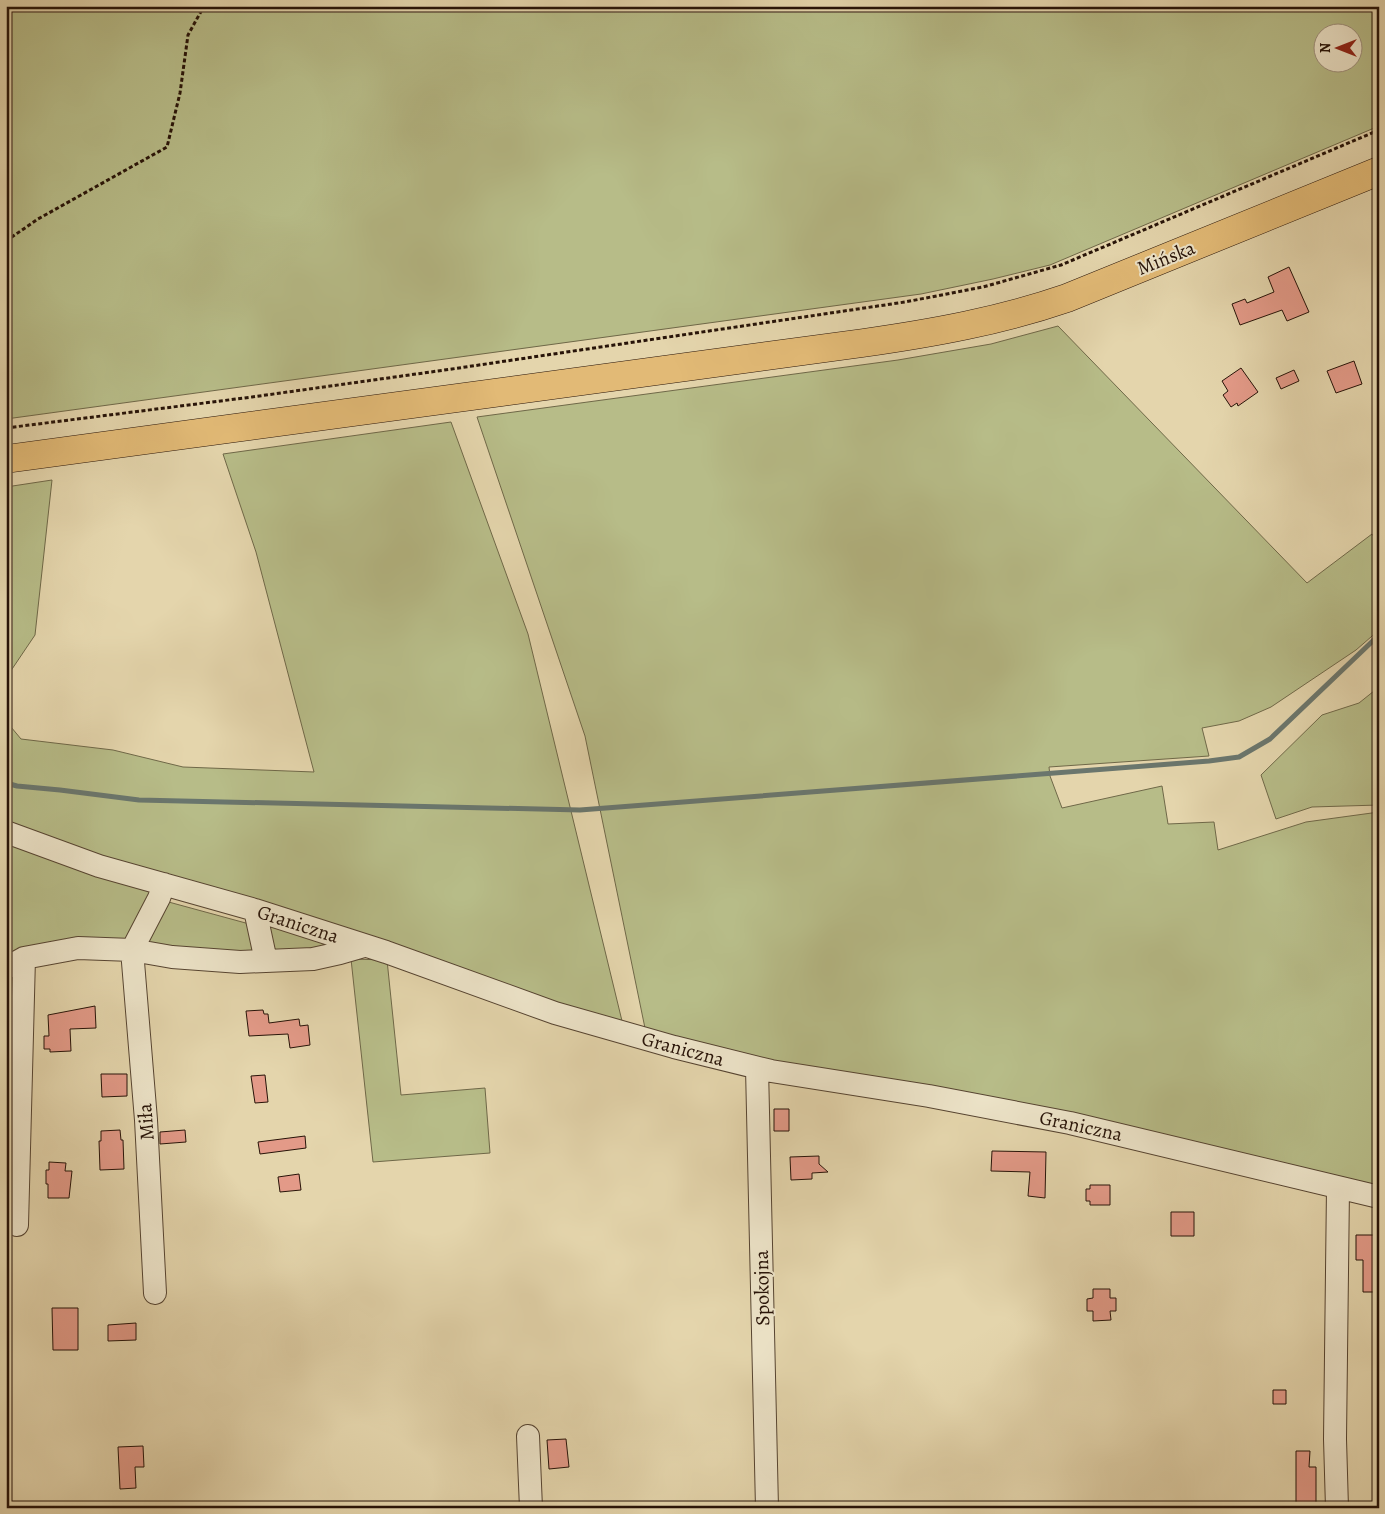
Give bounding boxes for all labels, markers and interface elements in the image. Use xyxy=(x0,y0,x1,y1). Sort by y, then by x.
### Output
north arrow xyxy=(1312,22,1362,72)
text: N xyxy=(1316,43,1335,53)
street label: Mińska xyxy=(1133,234,1200,282)
street label: Graniczna xyxy=(254,898,343,950)
street label: Graniczna xyxy=(639,1025,728,1073)
street label: Miła xyxy=(131,1102,161,1141)
street label: Graniczna xyxy=(1037,1104,1126,1148)
street label: Spokojna xyxy=(748,1249,776,1326)

